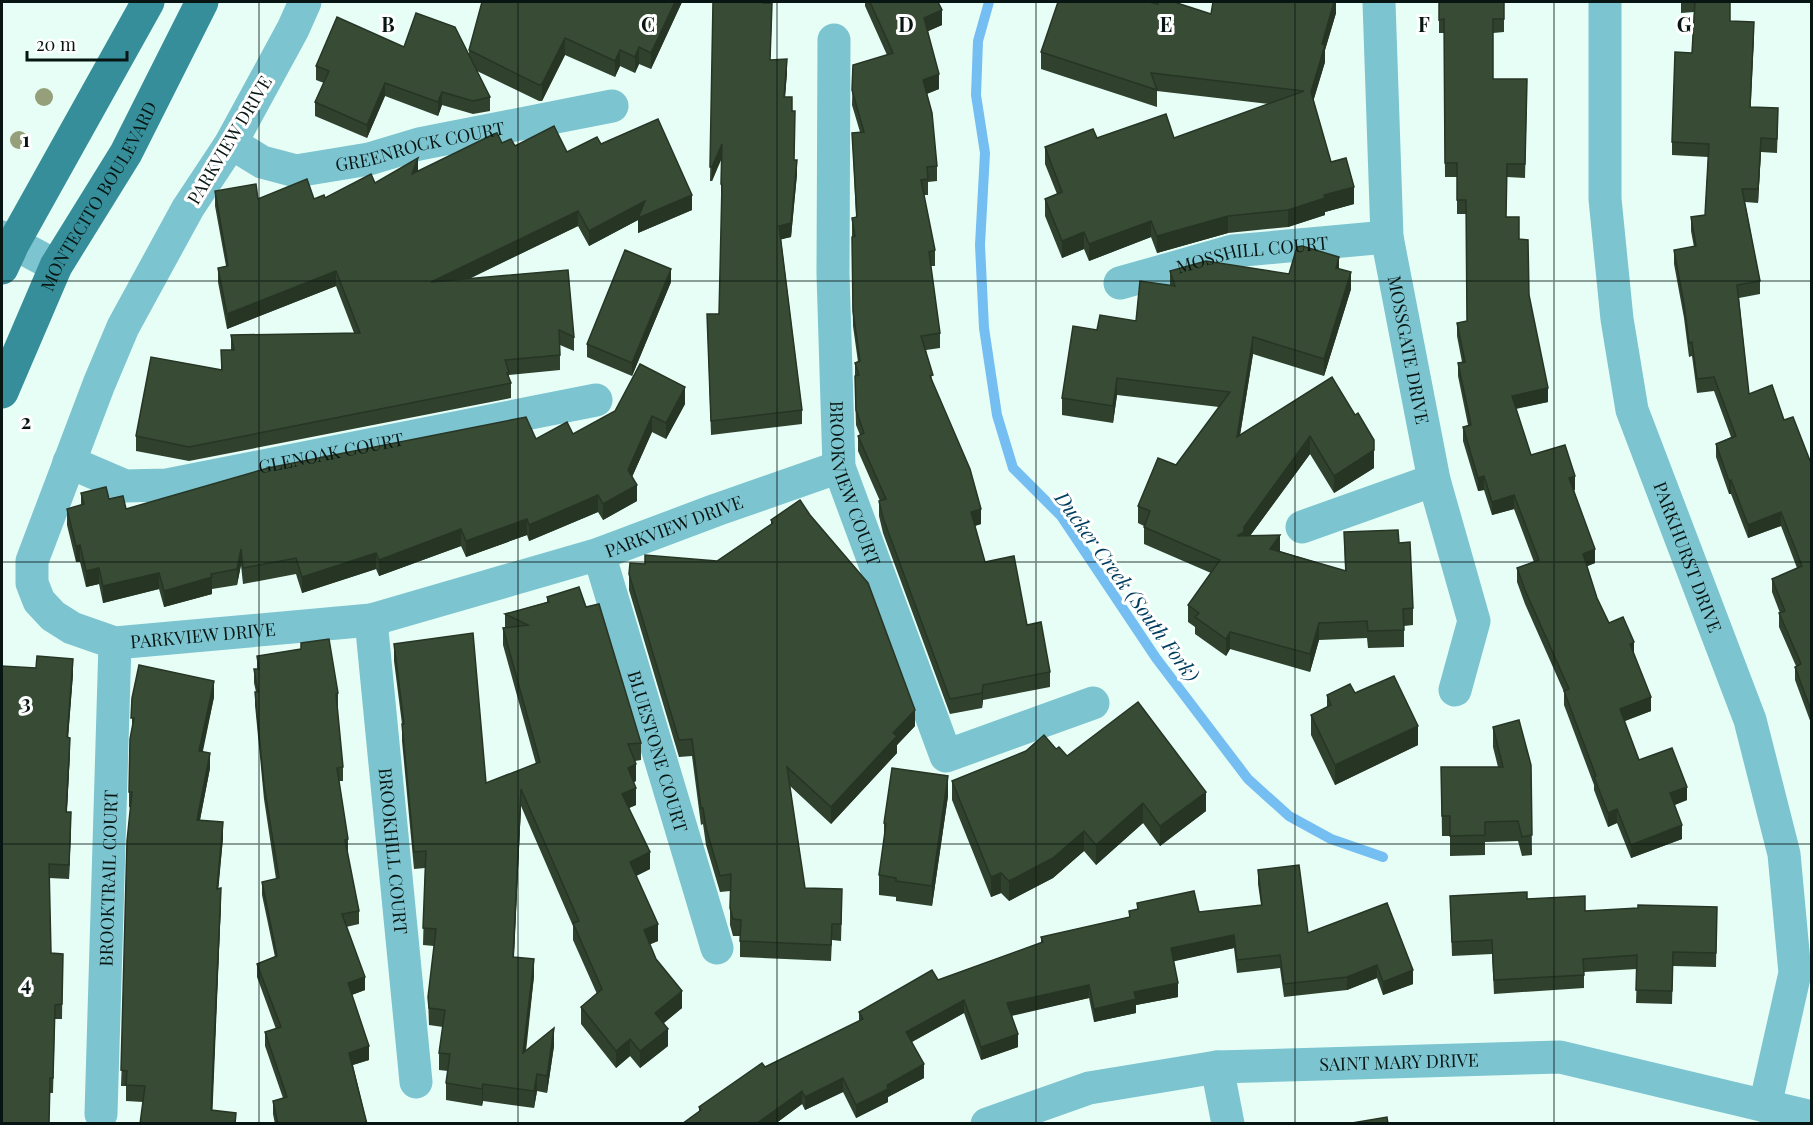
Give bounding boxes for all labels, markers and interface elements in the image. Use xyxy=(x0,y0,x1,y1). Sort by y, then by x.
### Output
text: B xyxy=(381,10,395,37)
text: C xyxy=(641,10,655,37)
text: D xyxy=(898,10,914,37)
text: E xyxy=(1160,10,1172,37)
text: F xyxy=(1418,10,1430,37)
text: G xyxy=(1677,10,1692,37)
scale bar xyxy=(27,24,128,62)
text: 20 m xyxy=(36,32,76,56)
street label: PARKVIEW DRIVE xyxy=(181,71,277,209)
street label: MONTECITO BOULEVARD xyxy=(35,97,162,294)
street label: GREENROCK COURT xyxy=(333,115,507,176)
text: 1 xyxy=(22,125,30,152)
street label: MOSSHILL COURT xyxy=(1173,230,1329,279)
street label: MOSSGATE DRIVE xyxy=(1383,273,1435,426)
street label: BROOKVIEW COURT xyxy=(825,400,886,569)
text: 2 xyxy=(21,407,31,434)
street label: GLENOAK COURT xyxy=(256,426,406,479)
street label: PARKHURST DRIVE xyxy=(1648,478,1728,636)
water label: Ducker Creek (South Fork) xyxy=(1049,485,1206,687)
street label: PARKVIEW DRIVE xyxy=(601,490,746,563)
street label: PARKVIEW DRIVE xyxy=(129,617,277,654)
street label: BLUESTONE COURT xyxy=(623,667,694,835)
text: 3 xyxy=(21,688,31,715)
street label: BROOKHILL COURT xyxy=(373,767,414,935)
street label: BROOKTRAIL COURT xyxy=(93,789,123,967)
text: 4 xyxy=(21,969,31,996)
street label: SAINT MARY DRIVE xyxy=(1319,1047,1479,1076)

